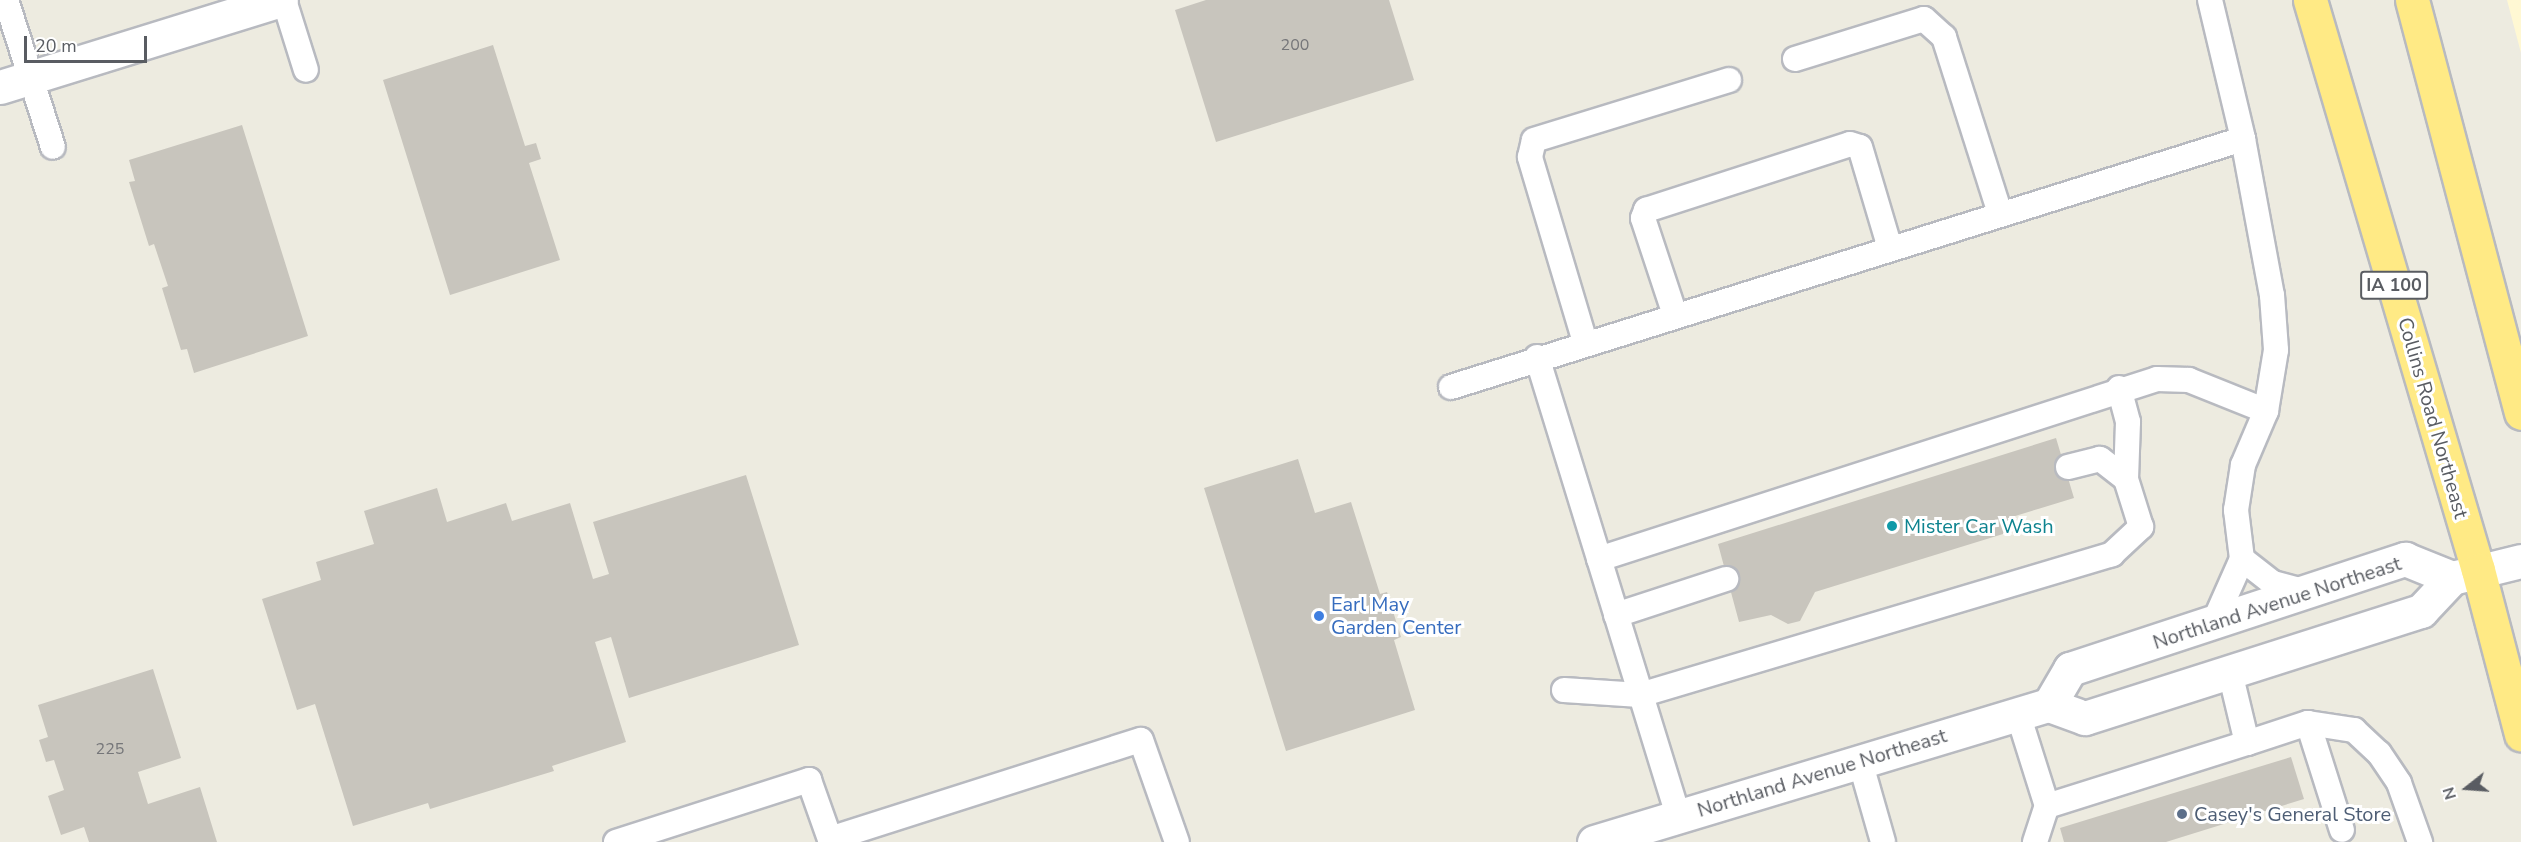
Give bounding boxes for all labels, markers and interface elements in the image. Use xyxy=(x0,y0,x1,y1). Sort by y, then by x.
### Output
scale bar xyxy=(27,24,150,62)
text: 20 m xyxy=(35,34,77,58)
house number: 200 xyxy=(1281,35,1309,55)
road number: IA 100 xyxy=(2360,270,2428,300)
street label: Collins Road Northeast xyxy=(2393,315,2473,521)
place label: Mister Car Wash xyxy=(1904,514,2054,538)
marker: Mister Car Wash xyxy=(1885,519,1899,533)
street label: Northland Avenue Northeast xyxy=(2150,551,2404,655)
place label: Earl May Garden Center xyxy=(1331,592,1461,639)
marker: Earl May Garden Center xyxy=(1312,609,1326,623)
street label: Northland Avenue Northeast xyxy=(1694,724,1950,822)
house number: 225 xyxy=(96,739,124,759)
north arrow xyxy=(2437,758,2497,818)
text: N xyxy=(2438,784,2462,802)
place label: Casey's General Store xyxy=(2194,802,2391,826)
marker: Casey's General Store xyxy=(2175,807,2189,821)

